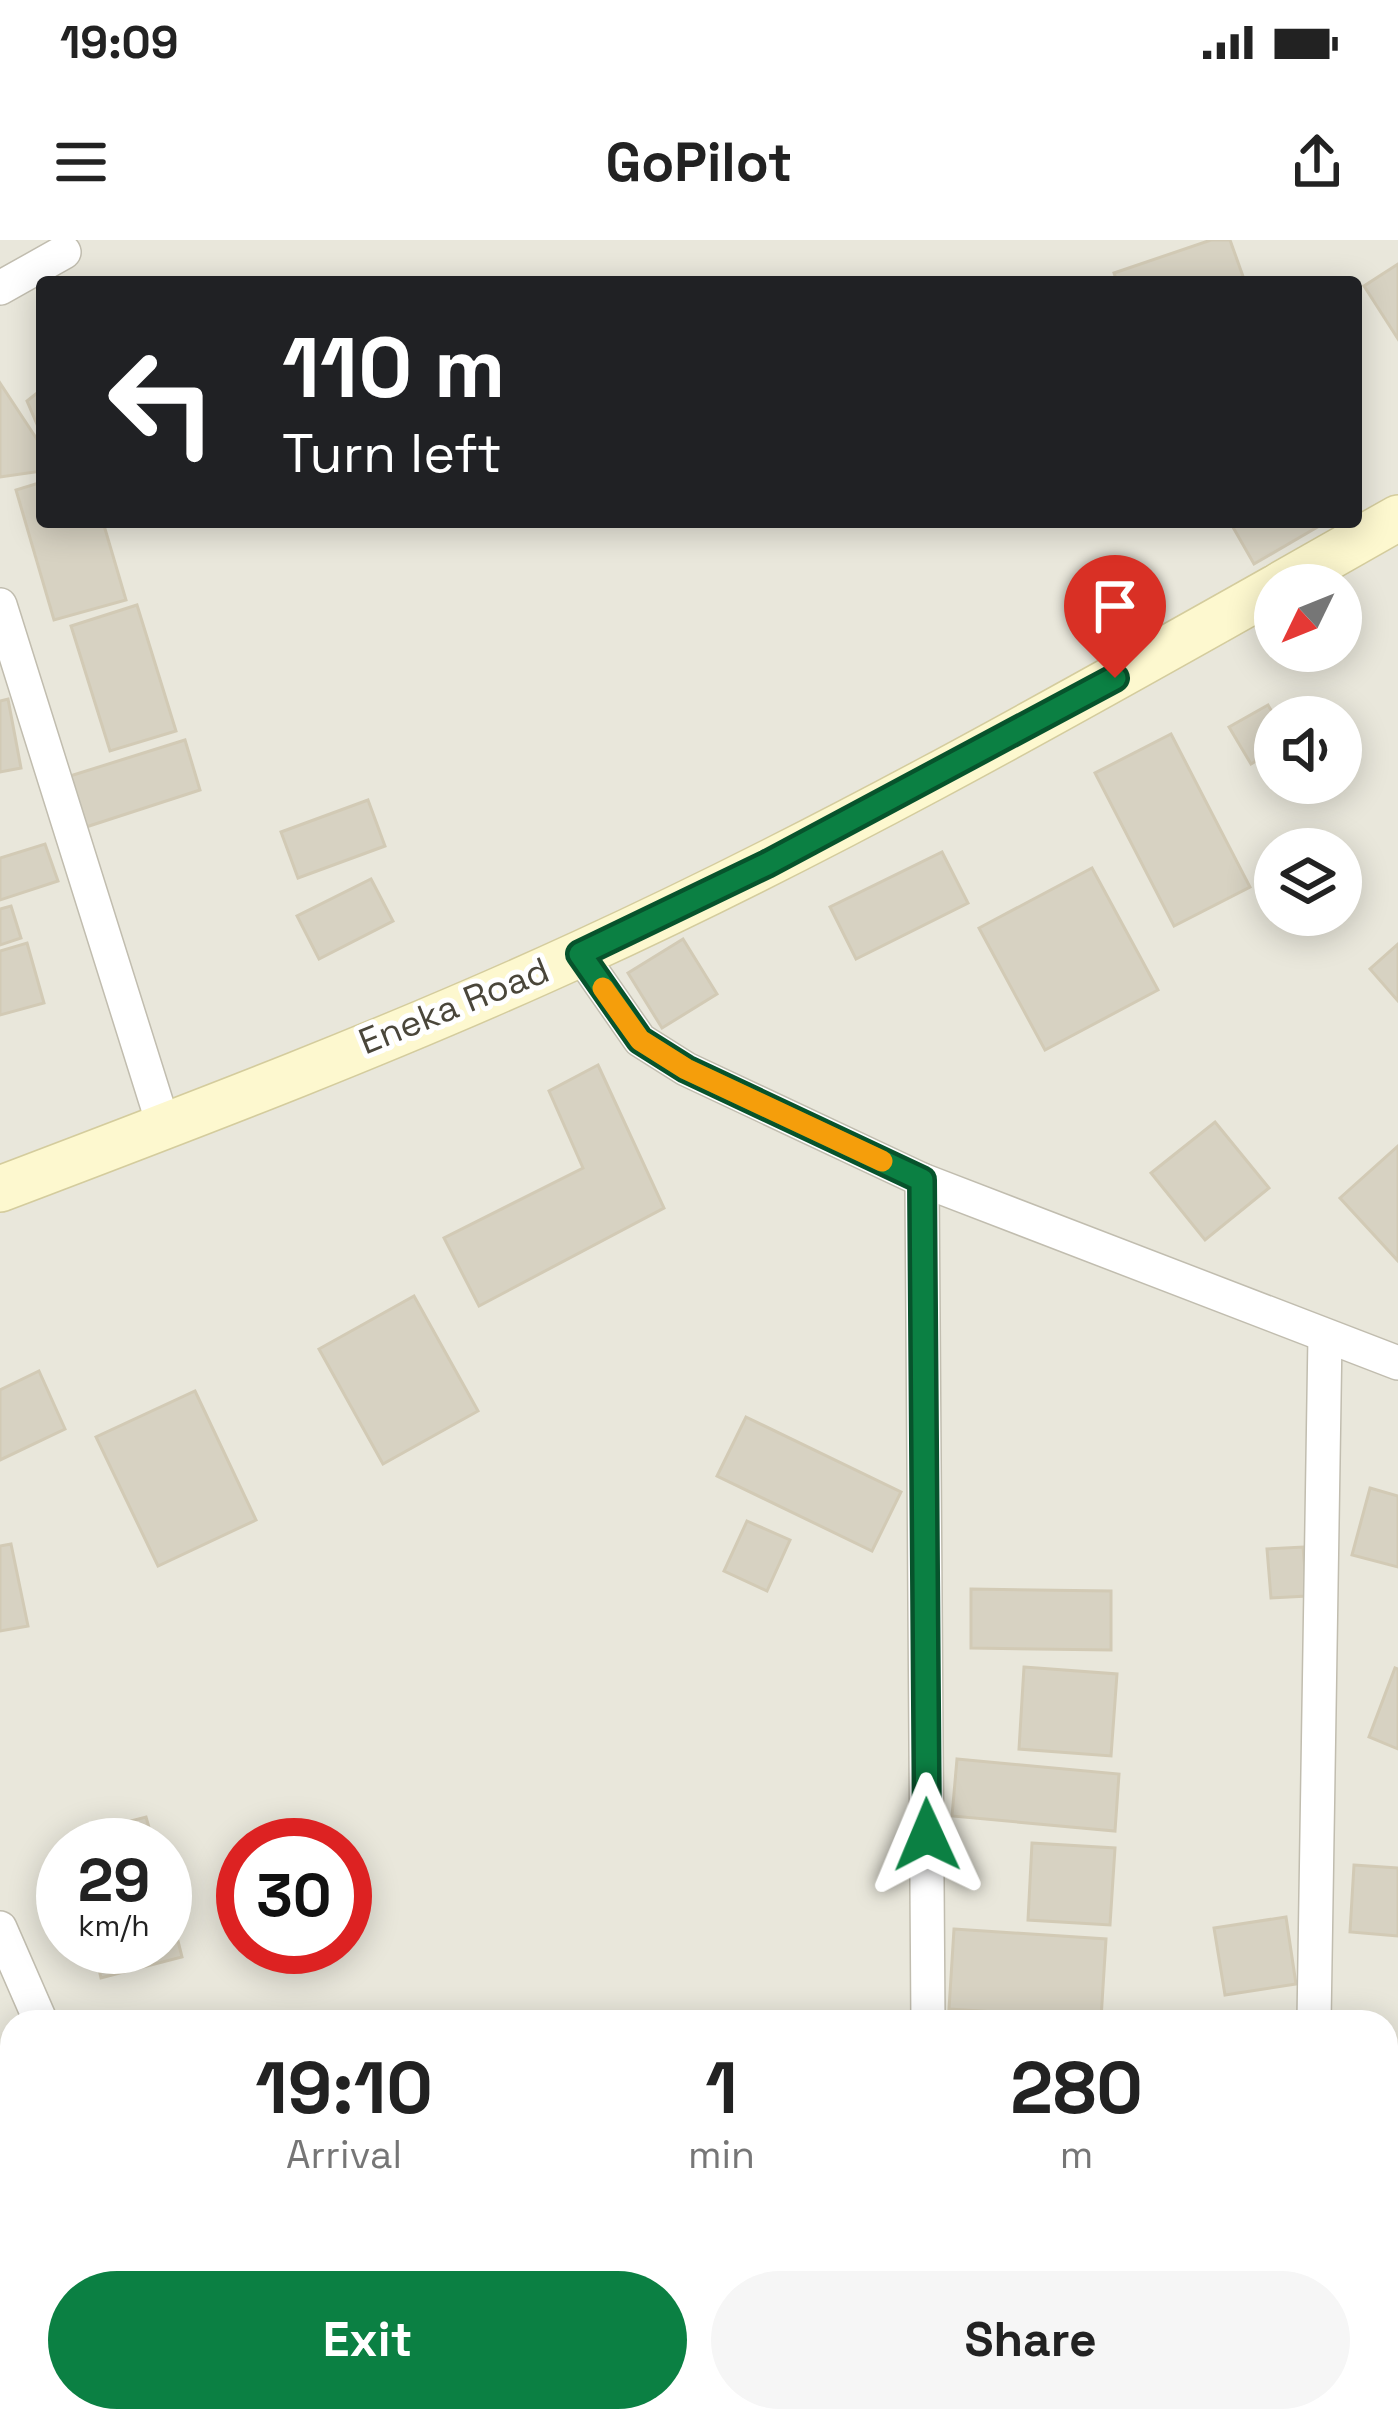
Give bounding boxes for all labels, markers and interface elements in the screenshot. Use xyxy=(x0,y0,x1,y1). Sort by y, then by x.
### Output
text: 19:09 xyxy=(60,14,179,71)
text: GoPilot xyxy=(606,128,792,197)
icon: menu xyxy=(48,129,114,195)
icon: share xyxy=(1284,129,1350,195)
text: 110 m xyxy=(282,314,505,422)
icon: left xyxy=(84,324,240,480)
text: Turn left xyxy=(282,419,502,488)
pin xyxy=(1064,555,1166,678)
north arrow xyxy=(1254,564,1362,672)
map controls xyxy=(1254,564,1362,936)
icon: arrive xyxy=(1082,573,1148,639)
button: sound xyxy=(1254,696,1362,804)
button: layers xyxy=(1254,828,1362,936)
street label: Eneka Road xyxy=(352,947,556,1065)
position arrow xyxy=(864,1772,990,1898)
speed limit sign: 30 xyxy=(216,1818,372,1974)
text: 29 xyxy=(78,1842,150,1919)
text: km/h xyxy=(78,1906,150,1945)
text: 19:10 xyxy=(255,2042,433,2134)
text: 1 xyxy=(705,2042,738,2134)
text: 280 xyxy=(1010,2042,1143,2134)
text: Arrival xyxy=(286,2130,402,2179)
text: min xyxy=(688,2130,755,2179)
text: m xyxy=(1060,2130,1093,2179)
button: Exit xyxy=(48,2271,687,2409)
button: Share xyxy=(711,2271,1350,2409)

